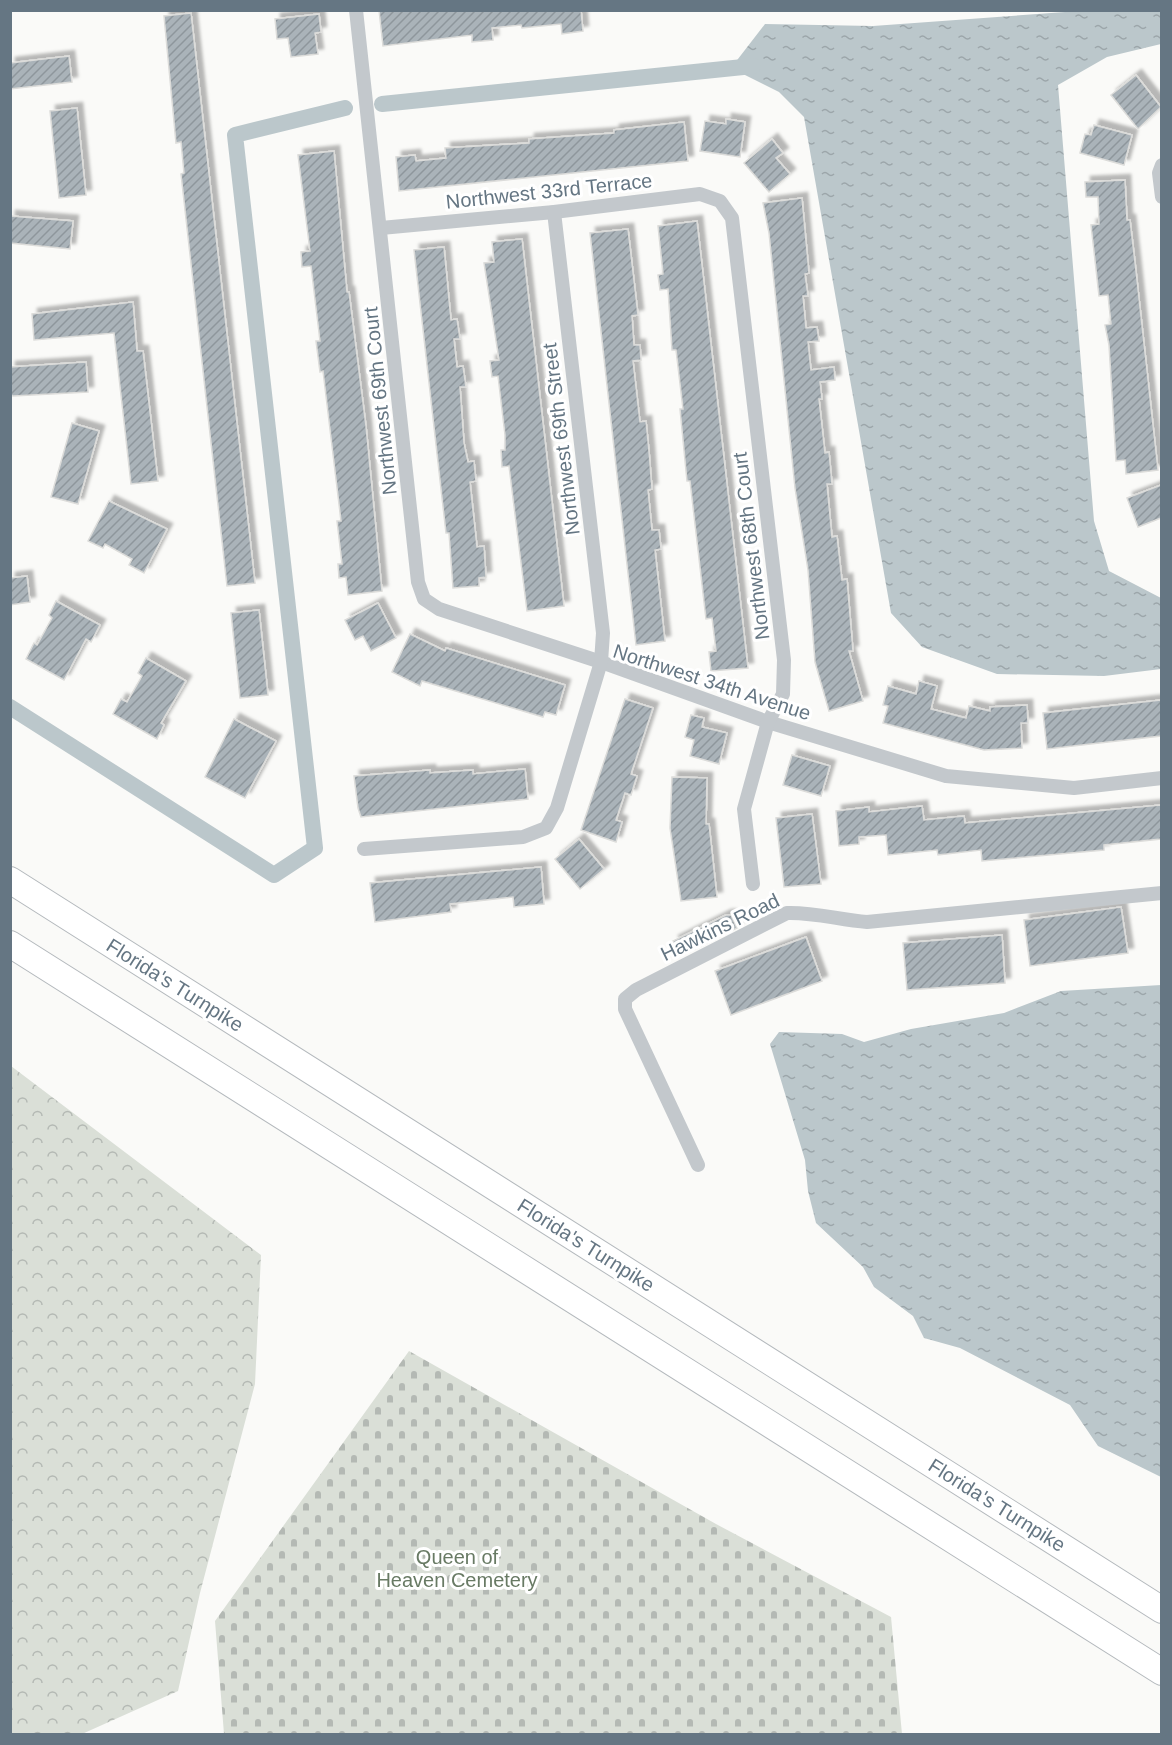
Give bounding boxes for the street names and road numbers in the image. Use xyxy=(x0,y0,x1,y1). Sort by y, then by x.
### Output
street label: Northwest 33rd Terrace xyxy=(445,169,653,213)
street label: Northwest 69th Court xyxy=(359,305,401,496)
street label: Northwest 69th Street xyxy=(538,341,584,536)
street label: Northwest 68th Court xyxy=(729,450,773,641)
street label: Northwest 34th Avenue xyxy=(610,640,814,724)
street label: Hawkins Road xyxy=(657,889,783,965)
street label: Florida's Turnpike xyxy=(103,934,247,1036)
street label: Florida's Turnpike xyxy=(514,1194,658,1296)
street label: Florida's Turnpike xyxy=(925,1454,1069,1556)

